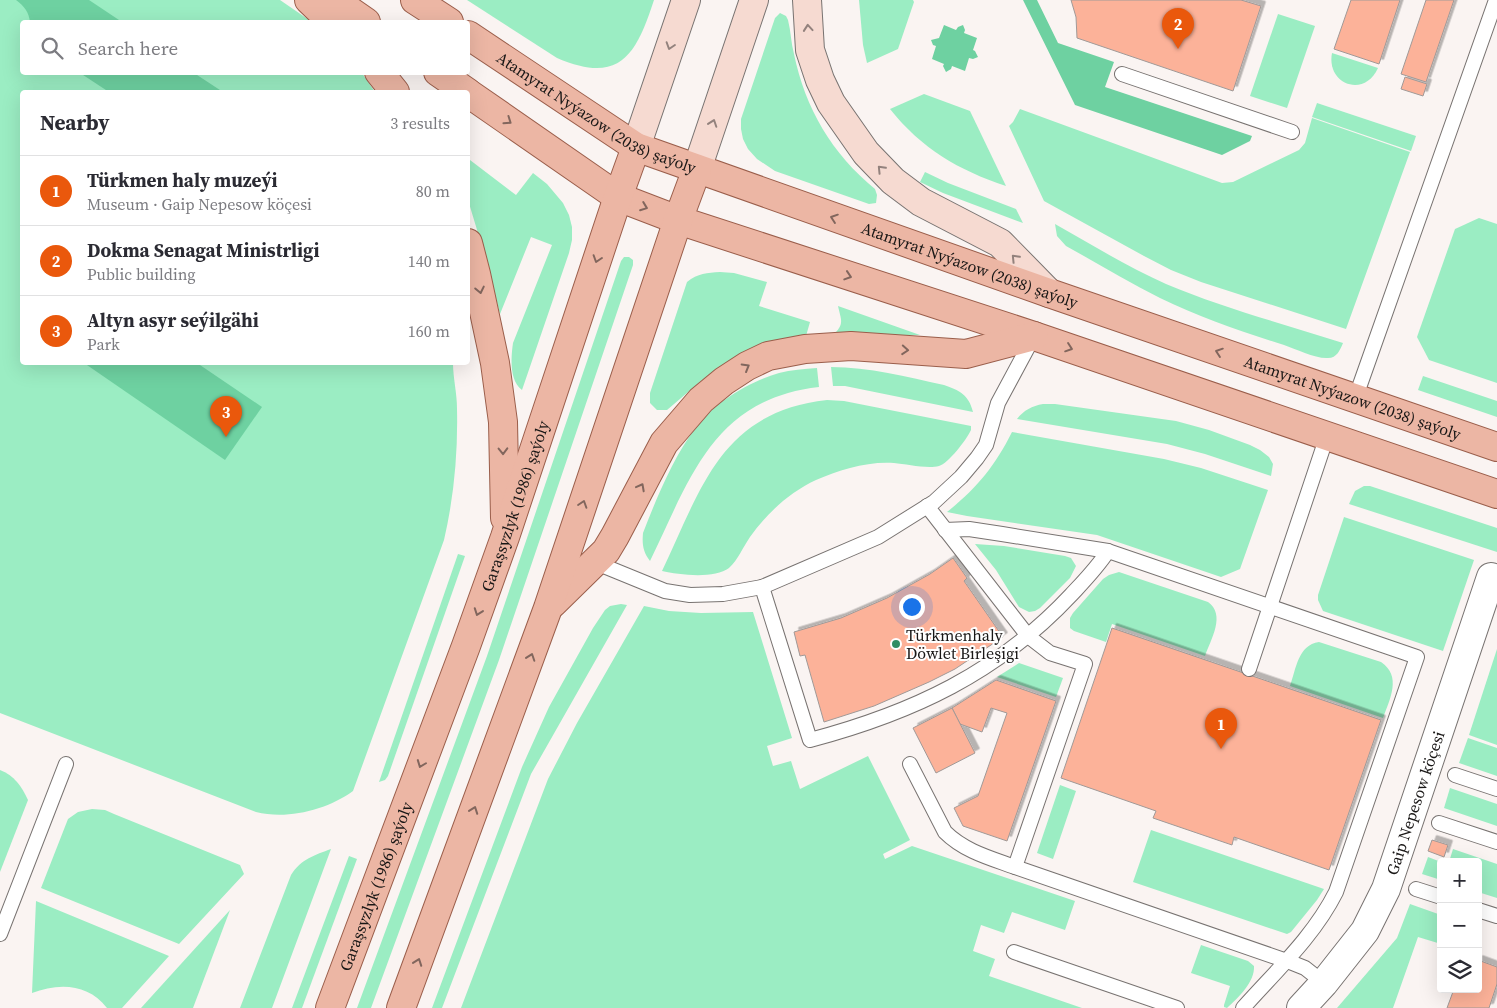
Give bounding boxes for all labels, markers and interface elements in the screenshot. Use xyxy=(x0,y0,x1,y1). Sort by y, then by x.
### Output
pin: 2 xyxy=(1162,8,1194,49)
search box xyxy=(20,20,470,75)
one-way arrow xyxy=(803,23,814,31)
icon: search xyxy=(38,34,66,62)
text: Search here xyxy=(78,35,178,61)
one-way arrow xyxy=(666,42,676,50)
street label: Atamyrat Nyýazow (2038) şaýoly xyxy=(493,46,700,179)
text: Nearby xyxy=(40,108,110,137)
text: 3 results xyxy=(390,112,450,134)
one-way arrow xyxy=(502,115,511,124)
one-way arrow xyxy=(707,119,717,128)
one-way arrow xyxy=(878,166,887,175)
text: Türkmen haly muzeýi xyxy=(87,167,278,193)
text: 1 xyxy=(52,180,60,202)
text: 80 m xyxy=(416,180,450,202)
text: Museum · Gaip Nepesow köçesi xyxy=(87,193,312,215)
one-way arrow xyxy=(639,201,648,211)
one-way arrow xyxy=(831,213,839,223)
street label: Atamyrat Nyýazow (2038) şaýoly xyxy=(859,217,1082,313)
text: Dokma Senagat Ministrligi xyxy=(87,237,319,263)
text: 2 xyxy=(52,250,60,272)
text: 140 m xyxy=(408,250,450,272)
one-way arrow xyxy=(593,255,603,263)
one-way arrow xyxy=(1012,255,1021,264)
text: Public building xyxy=(87,263,196,285)
one-way arrow xyxy=(843,270,852,280)
one-way arrow xyxy=(474,286,485,295)
text: Altyn asyr seýilgähi xyxy=(87,307,259,333)
text: 3 xyxy=(52,320,60,342)
text: 160 m xyxy=(408,320,450,342)
text: Park xyxy=(87,333,120,355)
one-way arrow xyxy=(1064,343,1073,353)
one-way arrow xyxy=(901,344,909,355)
one-way arrow xyxy=(1215,348,1224,358)
street label: Atamyrat Nyýazow (2038) şaýoly xyxy=(1241,350,1465,445)
one-way arrow xyxy=(741,363,750,373)
pin: 3 xyxy=(210,396,242,437)
street label: Garaşsyzlyk (1986) şaýoly xyxy=(475,417,554,594)
one-way arrow xyxy=(498,447,508,455)
one-way arrow xyxy=(635,484,645,493)
one-way arrow xyxy=(577,500,587,508)
your location xyxy=(899,594,925,620)
one-way arrow xyxy=(474,607,484,616)
place label: Türkmenhaly Döwlet Birleşigi xyxy=(906,624,1019,664)
marker: Türkmenhaly Döwlet Birleşigi xyxy=(890,638,902,650)
one-way arrow xyxy=(525,654,535,662)
pin: 1 xyxy=(1205,708,1237,749)
street label: Gaip Nepesow köçesi xyxy=(1381,728,1449,878)
one-way arrow xyxy=(417,759,427,768)
street label: Garaşsyzlyk (1986) şaýoly xyxy=(334,798,418,974)
one-way arrow xyxy=(468,806,478,815)
map controls xyxy=(1437,858,1482,993)
button: + xyxy=(1437,858,1482,903)
button: − xyxy=(1437,903,1482,948)
button: layers xyxy=(1437,948,1482,993)
one-way arrow xyxy=(412,958,422,967)

